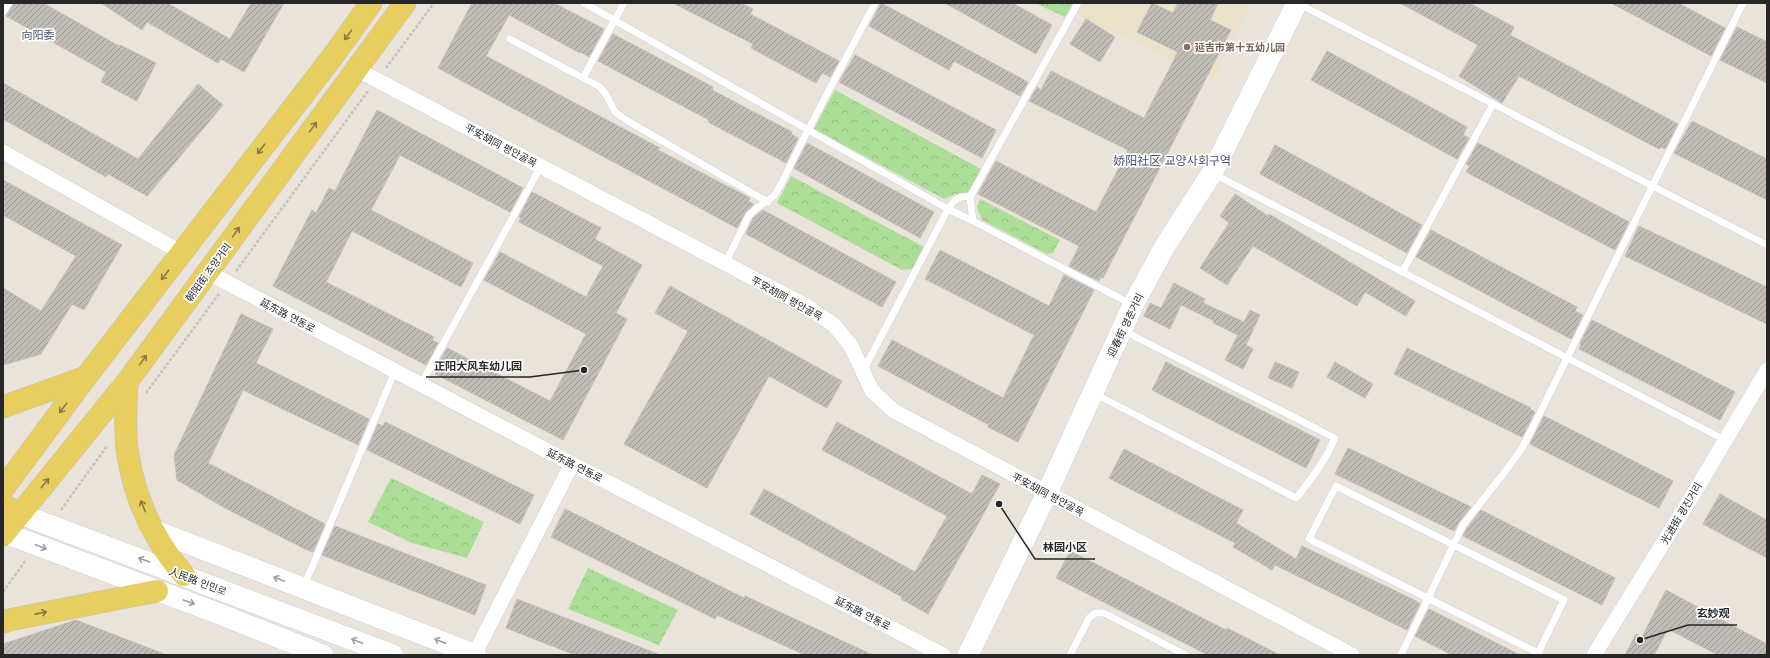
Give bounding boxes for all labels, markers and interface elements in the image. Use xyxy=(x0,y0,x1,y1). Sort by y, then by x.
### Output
district label: 向阳委 xyxy=(22,28,55,42)
one-way arrow xyxy=(344,29,352,40)
place label: 延吉市第十五幼儿园 xyxy=(1195,41,1285,53)
marker: 延吉市第十五幼儿园 xyxy=(1182,42,1192,52)
street label: 平安胡同 평안골목 xyxy=(463,121,539,169)
one-way arrow xyxy=(309,122,317,133)
one-way arrow xyxy=(257,144,265,155)
district label: 娇阳社区 교양사회구역 xyxy=(1113,153,1231,168)
one-way arrow xyxy=(232,227,240,238)
street label: 朝阳街 조양거리 xyxy=(183,240,233,304)
one-way arrow xyxy=(161,269,169,280)
street label: 平安胡同 평안골목 xyxy=(749,273,825,323)
street label: 迎春街 영춘거리 xyxy=(1104,291,1146,359)
street label: 延东路 연동로 xyxy=(259,296,317,334)
one-way arrow xyxy=(139,354,147,365)
callout: 正阳大风车幼儿园 xyxy=(426,354,530,377)
text: 正阳大风车幼儿园 xyxy=(434,359,522,373)
one-way arrow xyxy=(59,402,67,413)
street label: 延东路 연동로 xyxy=(545,446,605,484)
street label: 平安胡同 평안골목 xyxy=(1010,470,1086,518)
one-way arrow xyxy=(40,478,49,489)
street label: 光进街 광진거리 xyxy=(1658,480,1704,546)
one-way arrow xyxy=(139,501,146,513)
callout: 林园小区 xyxy=(1035,536,1095,559)
text: 林园小区 xyxy=(1043,540,1087,554)
one-way arrow xyxy=(35,543,47,551)
one-way arrow xyxy=(138,556,150,564)
street label: 人民路 인민로 xyxy=(168,565,228,597)
one-way arrow xyxy=(274,575,286,583)
street label: 延东路 연동로 xyxy=(833,594,893,632)
one-way arrow xyxy=(182,599,194,607)
callout: 玄妙观 xyxy=(1688,602,1737,625)
text: 玄妙观 xyxy=(1697,606,1730,620)
one-way arrow xyxy=(34,609,47,617)
one-way arrow xyxy=(434,636,446,644)
one-way arrow xyxy=(351,637,363,645)

